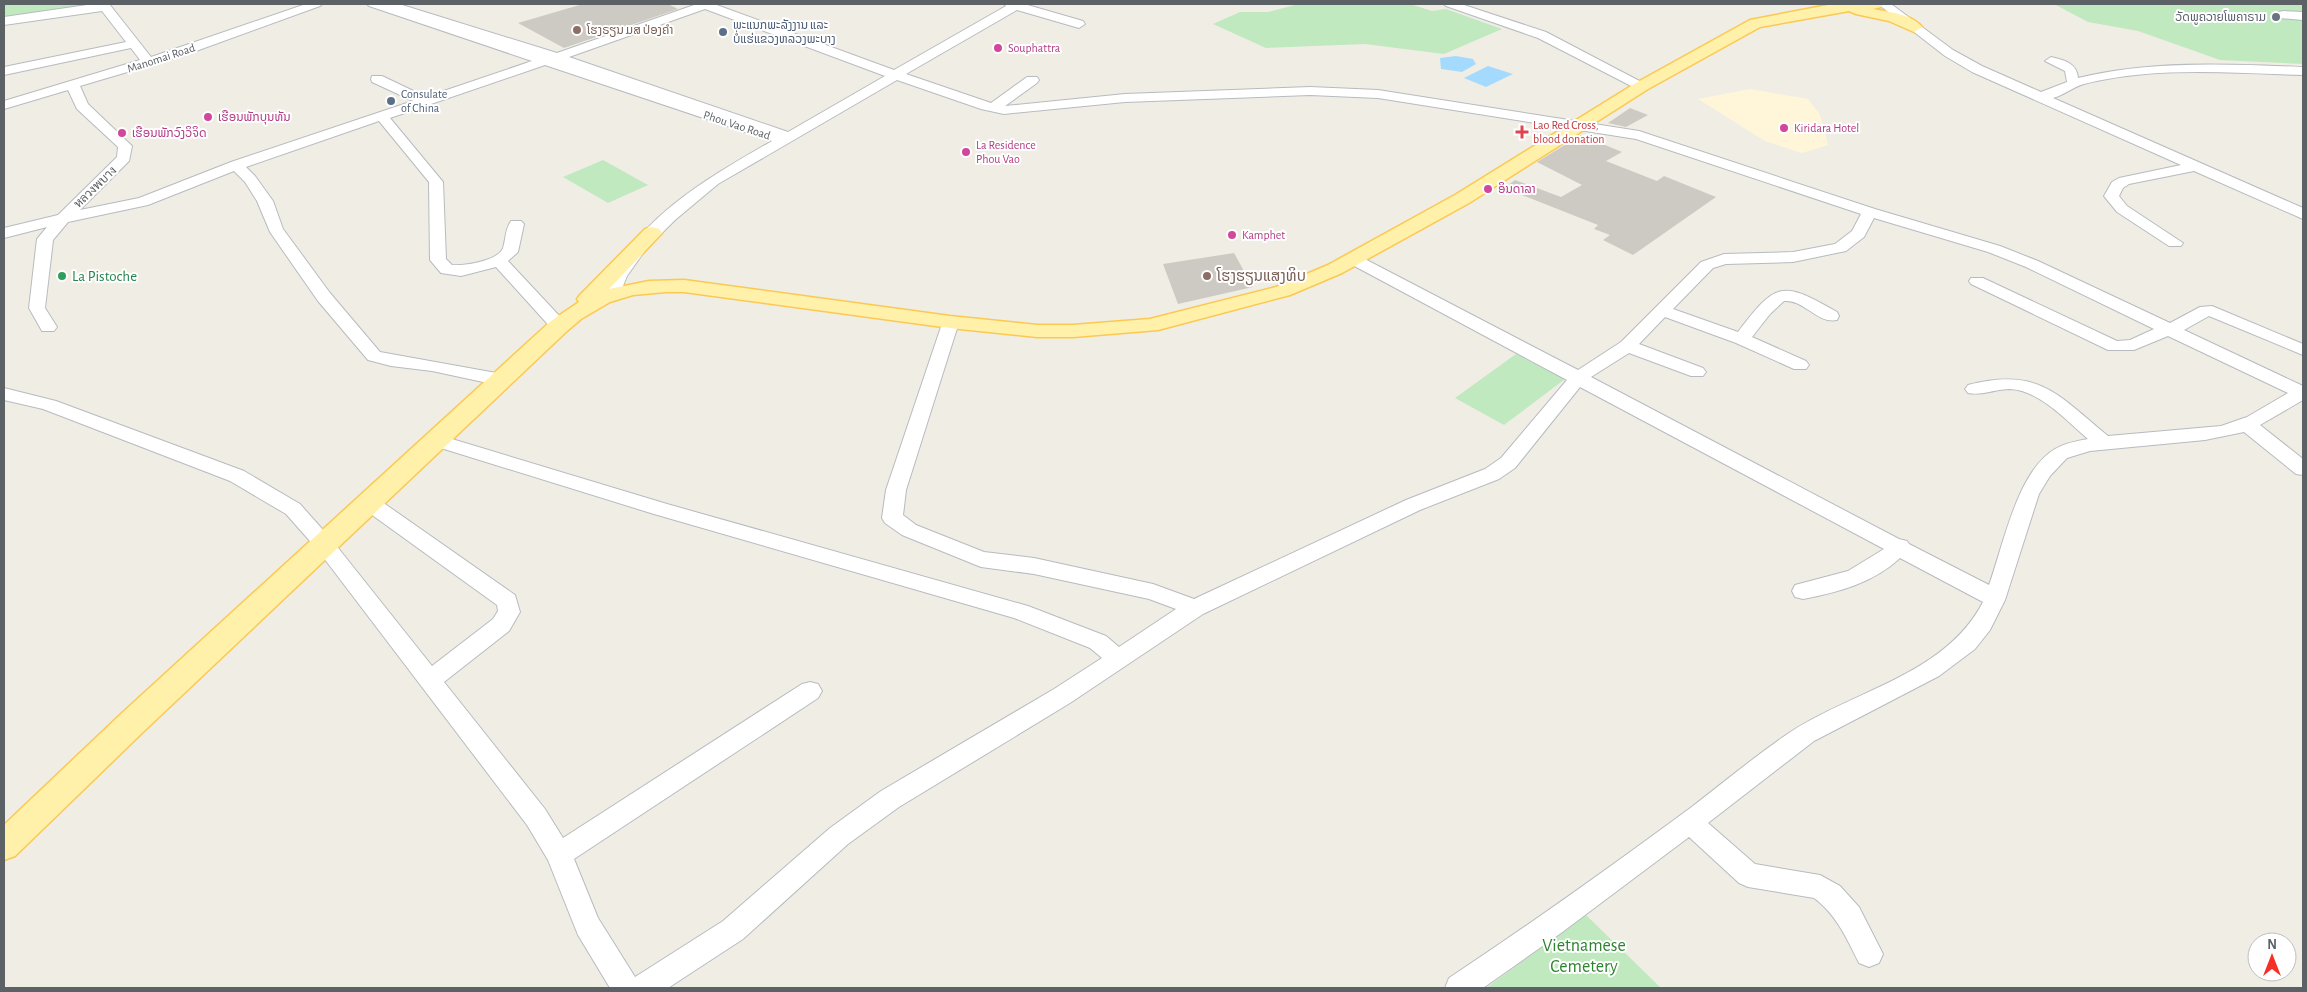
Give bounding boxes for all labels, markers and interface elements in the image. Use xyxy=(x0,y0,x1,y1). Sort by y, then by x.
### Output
place label: ວັດພູຄວາຍໂພຄາຣາມ xyxy=(2175,10,2266,25)
marker: ວັດພູຄວາຍໂພຄາຣາມ xyxy=(2270,11,2282,23)
place label: ພະແນກພະລັງງານ ແລະ ບໍ່ແຮ່ແຂວງຫລວງພະບາງ xyxy=(733,19,836,45)
place label: ໂຮງຣຽນ ມສ ປ່ອງຄຳ xyxy=(586,23,673,37)
marker: ໂຮງຣຽນ ມສ ປ່ອງຄຳ xyxy=(571,24,583,36)
marker: ພະແນກພະລັງງານ ແລະ ບໍ່ແຮ່ແຂວງຫລວງພະບາງ xyxy=(717,26,729,38)
street label: Manomai Road xyxy=(126,41,196,75)
marker: Souphattra xyxy=(992,42,1004,54)
place label: Souphattra xyxy=(1008,42,1061,54)
place label: Consulate of China xyxy=(401,88,447,114)
marker: Consulate of China xyxy=(385,95,397,107)
street label: Phou Vao Road xyxy=(702,108,772,142)
place label: ເຮືອນພັກບຸນທັນ xyxy=(218,110,291,125)
marker: ເຮືອນພັກບຸນທັນ xyxy=(202,111,214,123)
place label: Lao Red Cross, blood donation xyxy=(1533,119,1605,145)
marker: Kiridara Hotel xyxy=(1778,122,1790,134)
place label: Kiridara Hotel xyxy=(1794,122,1859,134)
marker: Lao Red Cross, blood donation xyxy=(1515,125,1529,139)
place label: ເຮືອນພັກວົງວິຈິດ xyxy=(132,126,207,139)
marker: ເຮືອນພັກວົງວິຈິດ xyxy=(116,127,128,139)
place label: La Residence Phou Vao xyxy=(976,139,1036,165)
marker: La Residence Phou Vao xyxy=(960,146,972,158)
street label: หลวงพบาง xyxy=(71,164,119,210)
place label: ອິນດາລາ xyxy=(1498,182,1536,195)
marker: ອິນດາລາ xyxy=(1482,183,1494,195)
marker: Kamphet xyxy=(1226,229,1238,241)
place label: Kamphet xyxy=(1242,229,1285,241)
place label: ໂຮງຮຽນແສງທິບ xyxy=(1216,267,1306,286)
place label: La Pistoche xyxy=(72,269,137,284)
marker: La Pistoche xyxy=(56,270,68,282)
marker: ໂຮງຮຽນແສງທິບ xyxy=(1201,270,1213,282)
north arrow xyxy=(2247,932,2297,982)
park label: Vietnamese Cemetery xyxy=(1542,937,1626,976)
text: N xyxy=(2267,938,2277,952)

